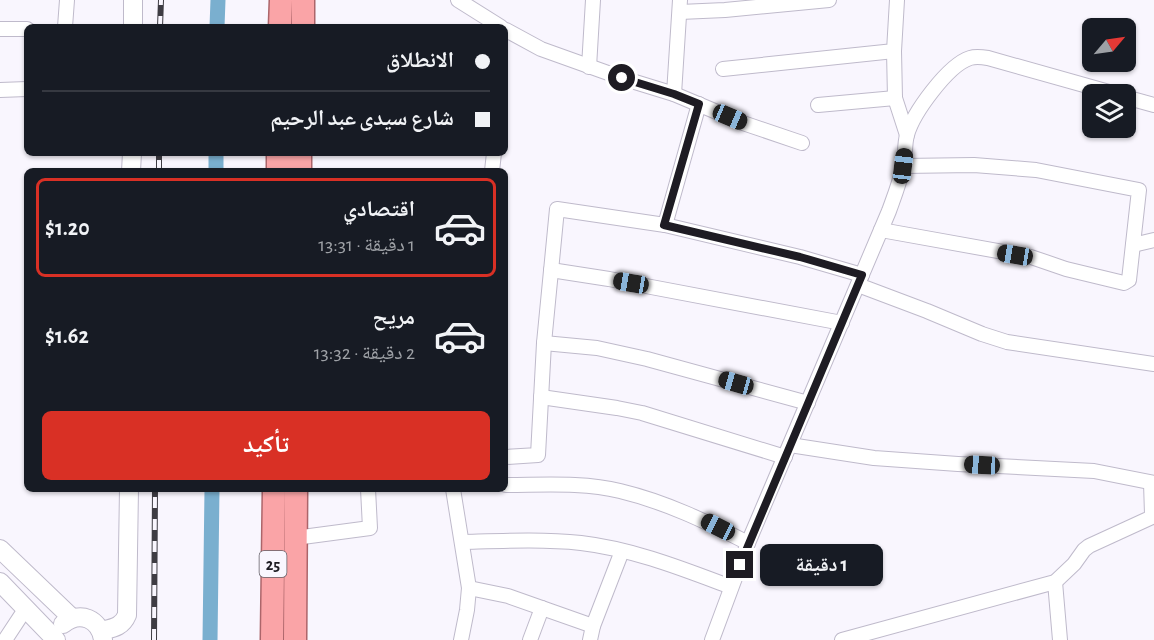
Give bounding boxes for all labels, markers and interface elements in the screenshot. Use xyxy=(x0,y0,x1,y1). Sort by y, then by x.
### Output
north arrow xyxy=(1082,18,1136,72)
map controls xyxy=(1082,18,1136,138)
text: الانطلاق xyxy=(386,49,454,71)
route start xyxy=(608,64,635,91)
button: layers xyxy=(1082,84,1136,138)
car xyxy=(710,102,750,132)
text: شارع سيدى عبد الرحيم xyxy=(270,107,454,129)
car xyxy=(892,147,914,185)
text: اقتصادي xyxy=(343,198,415,220)
icon: car xyxy=(433,201,487,255)
text: $1.20 xyxy=(45,217,90,239)
text: 1 دقيقة · 13:31 xyxy=(318,235,415,255)
car xyxy=(996,243,1034,267)
car xyxy=(612,271,650,295)
text: مريح xyxy=(372,306,415,328)
icon: car xyxy=(433,309,487,363)
text: $1.62 xyxy=(45,325,89,347)
text: 2 دقيقة · 13:32 xyxy=(314,343,415,363)
car xyxy=(716,369,756,397)
button: تأكيد xyxy=(42,411,490,480)
car xyxy=(964,455,1000,475)
car xyxy=(698,511,738,543)
callout: 1 دقيقة xyxy=(761,544,884,586)
road number: 25 xyxy=(260,551,286,577)
route end xyxy=(726,551,753,578)
text: 1 دقيقة xyxy=(795,555,848,575)

